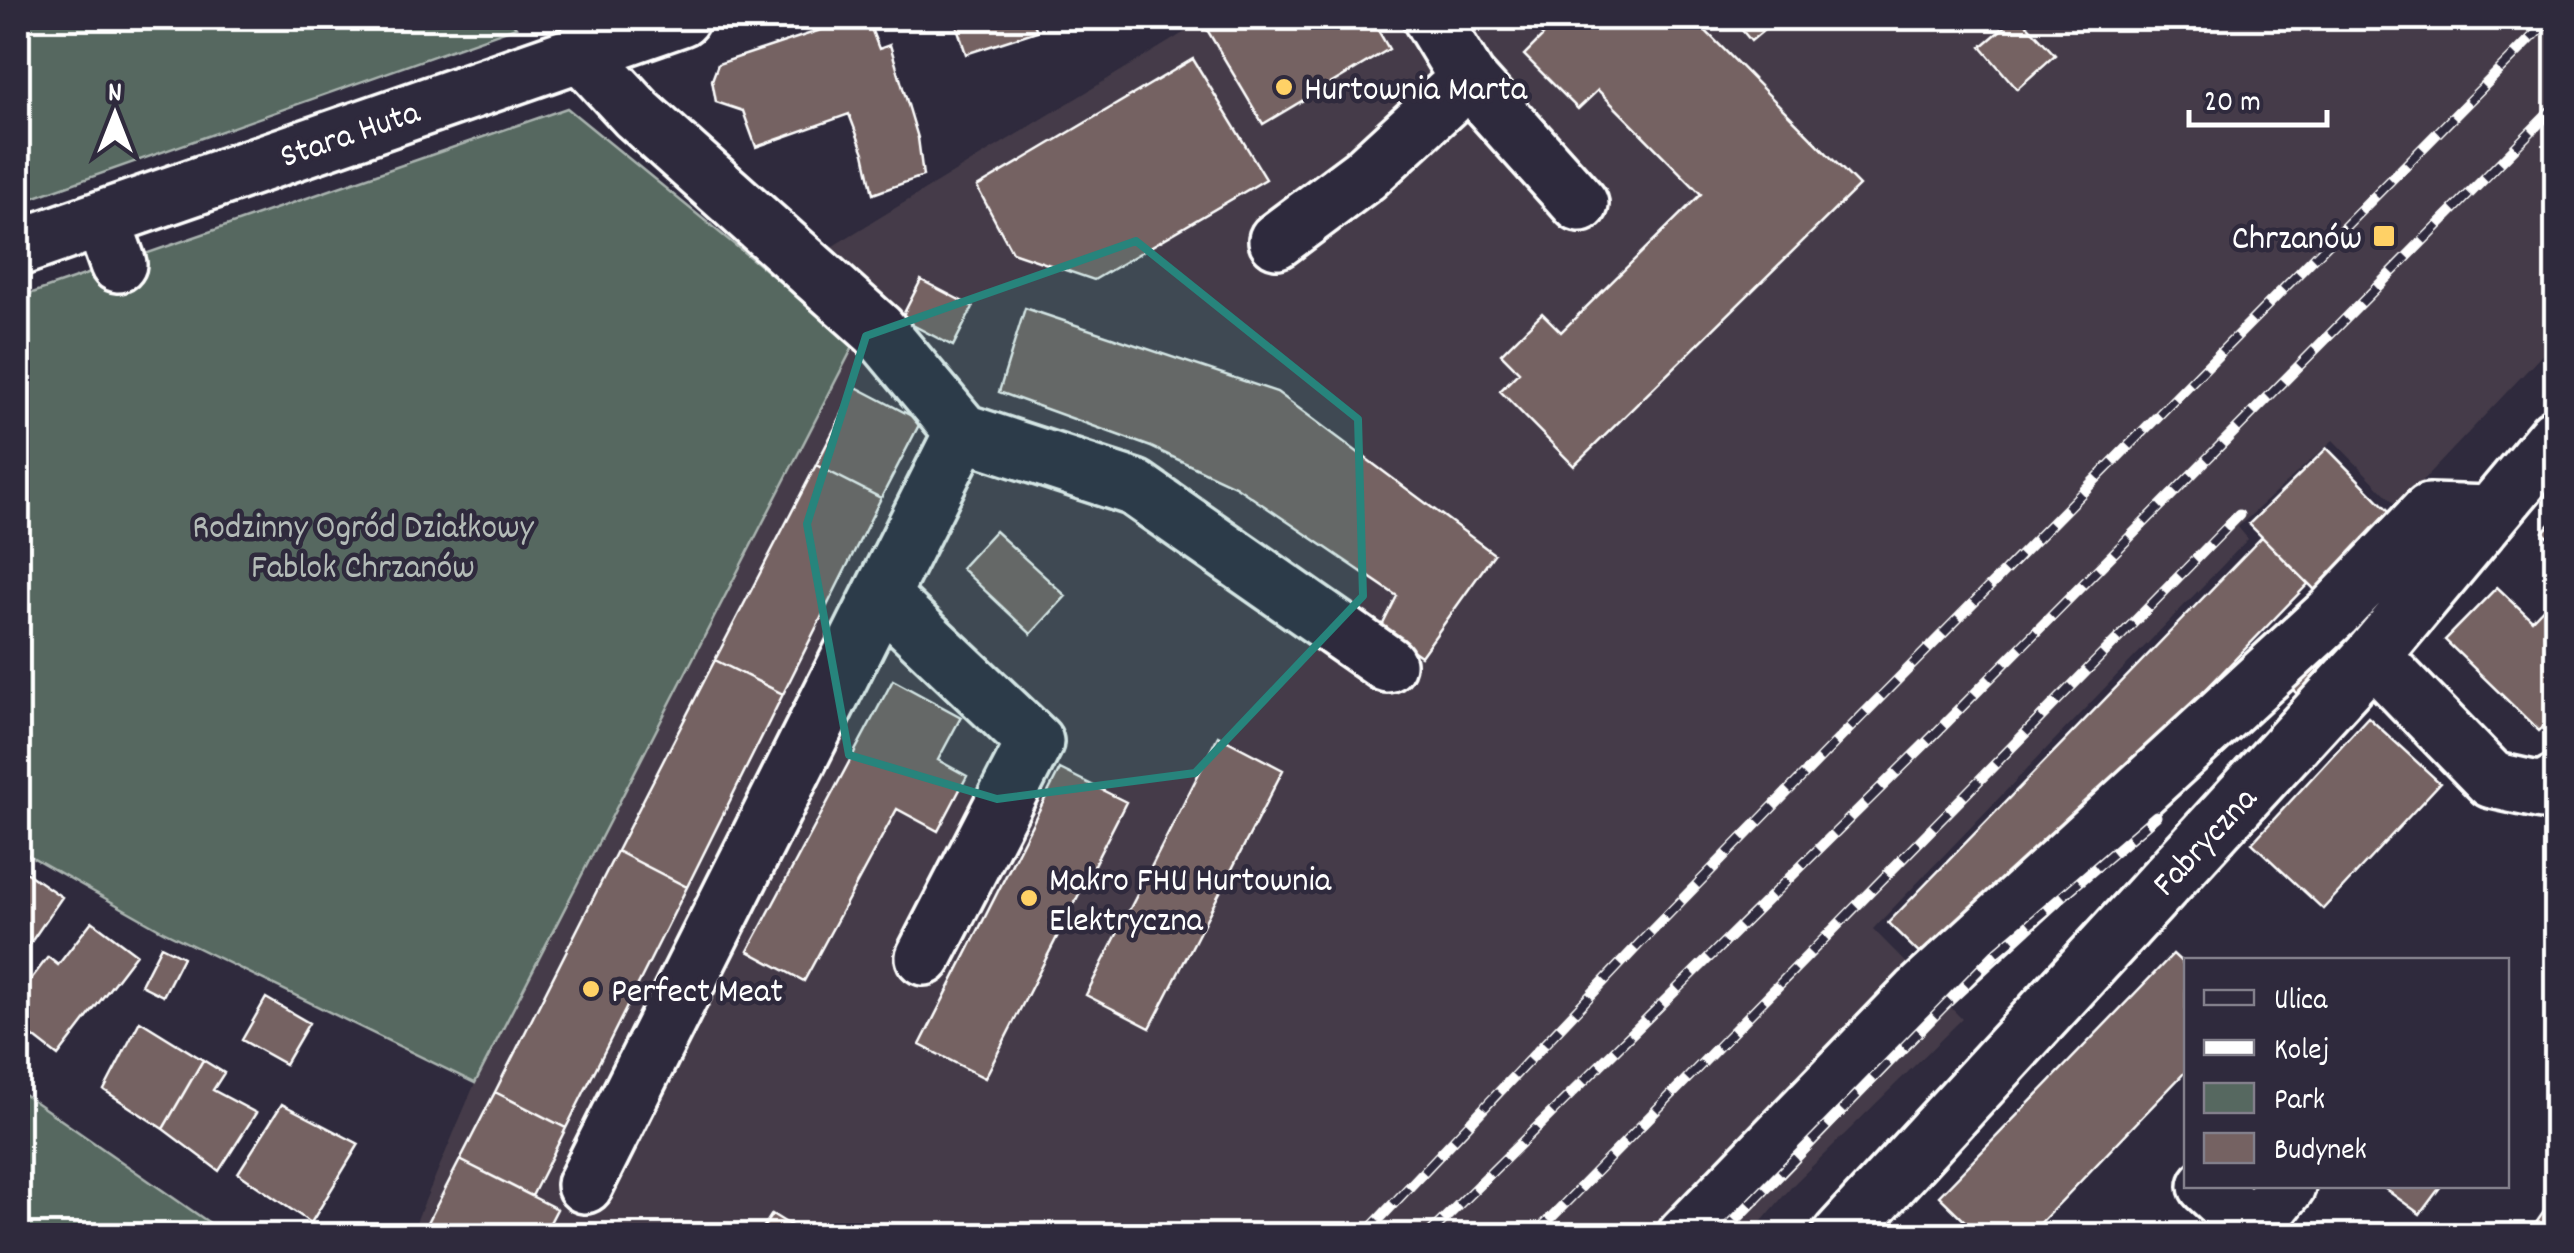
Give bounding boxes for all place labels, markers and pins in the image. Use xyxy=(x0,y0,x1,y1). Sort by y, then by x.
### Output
place label: Hurtownia Marta xyxy=(1304,67,1528,117)
marker: Hurtownia Marta xyxy=(1273,76,1295,98)
place label: Chrzanów xyxy=(2232,216,2362,266)
marker: Chrzanów xyxy=(2371,223,2397,249)
place label: Makro FHU Hurtownia Elektryczna xyxy=(1049,858,1332,948)
marker: Makro FHU Hurtownia Elektryczna xyxy=(1018,887,1040,909)
place label: Perfect Meat xyxy=(611,969,783,1019)
marker: Perfect Meat xyxy=(580,978,602,1000)

